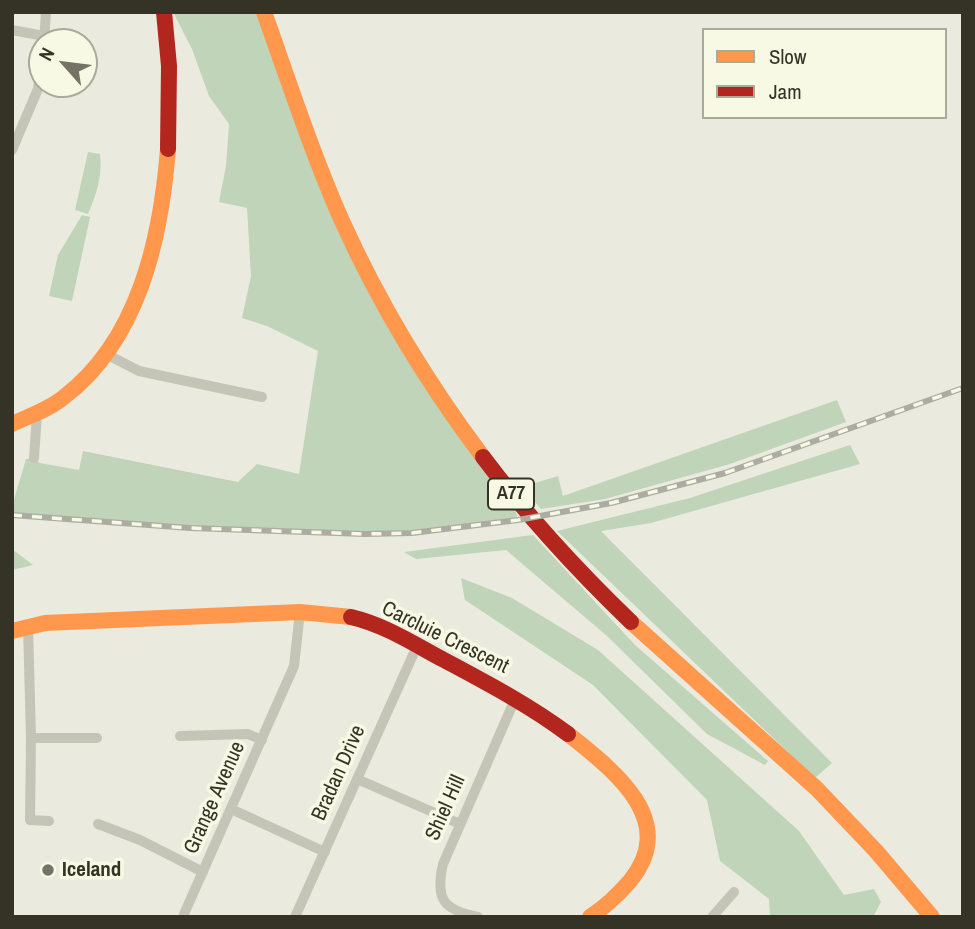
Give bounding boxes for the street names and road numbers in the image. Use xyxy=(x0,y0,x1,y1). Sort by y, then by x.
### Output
road number: A77 xyxy=(488,478,534,509)
street label: Carcluie Crescent xyxy=(378,596,512,680)
street label: Bradan Drive xyxy=(307,722,371,824)
street label: Grange Avenue xyxy=(179,738,251,858)
street label: Shiel Hill xyxy=(420,771,472,845)

